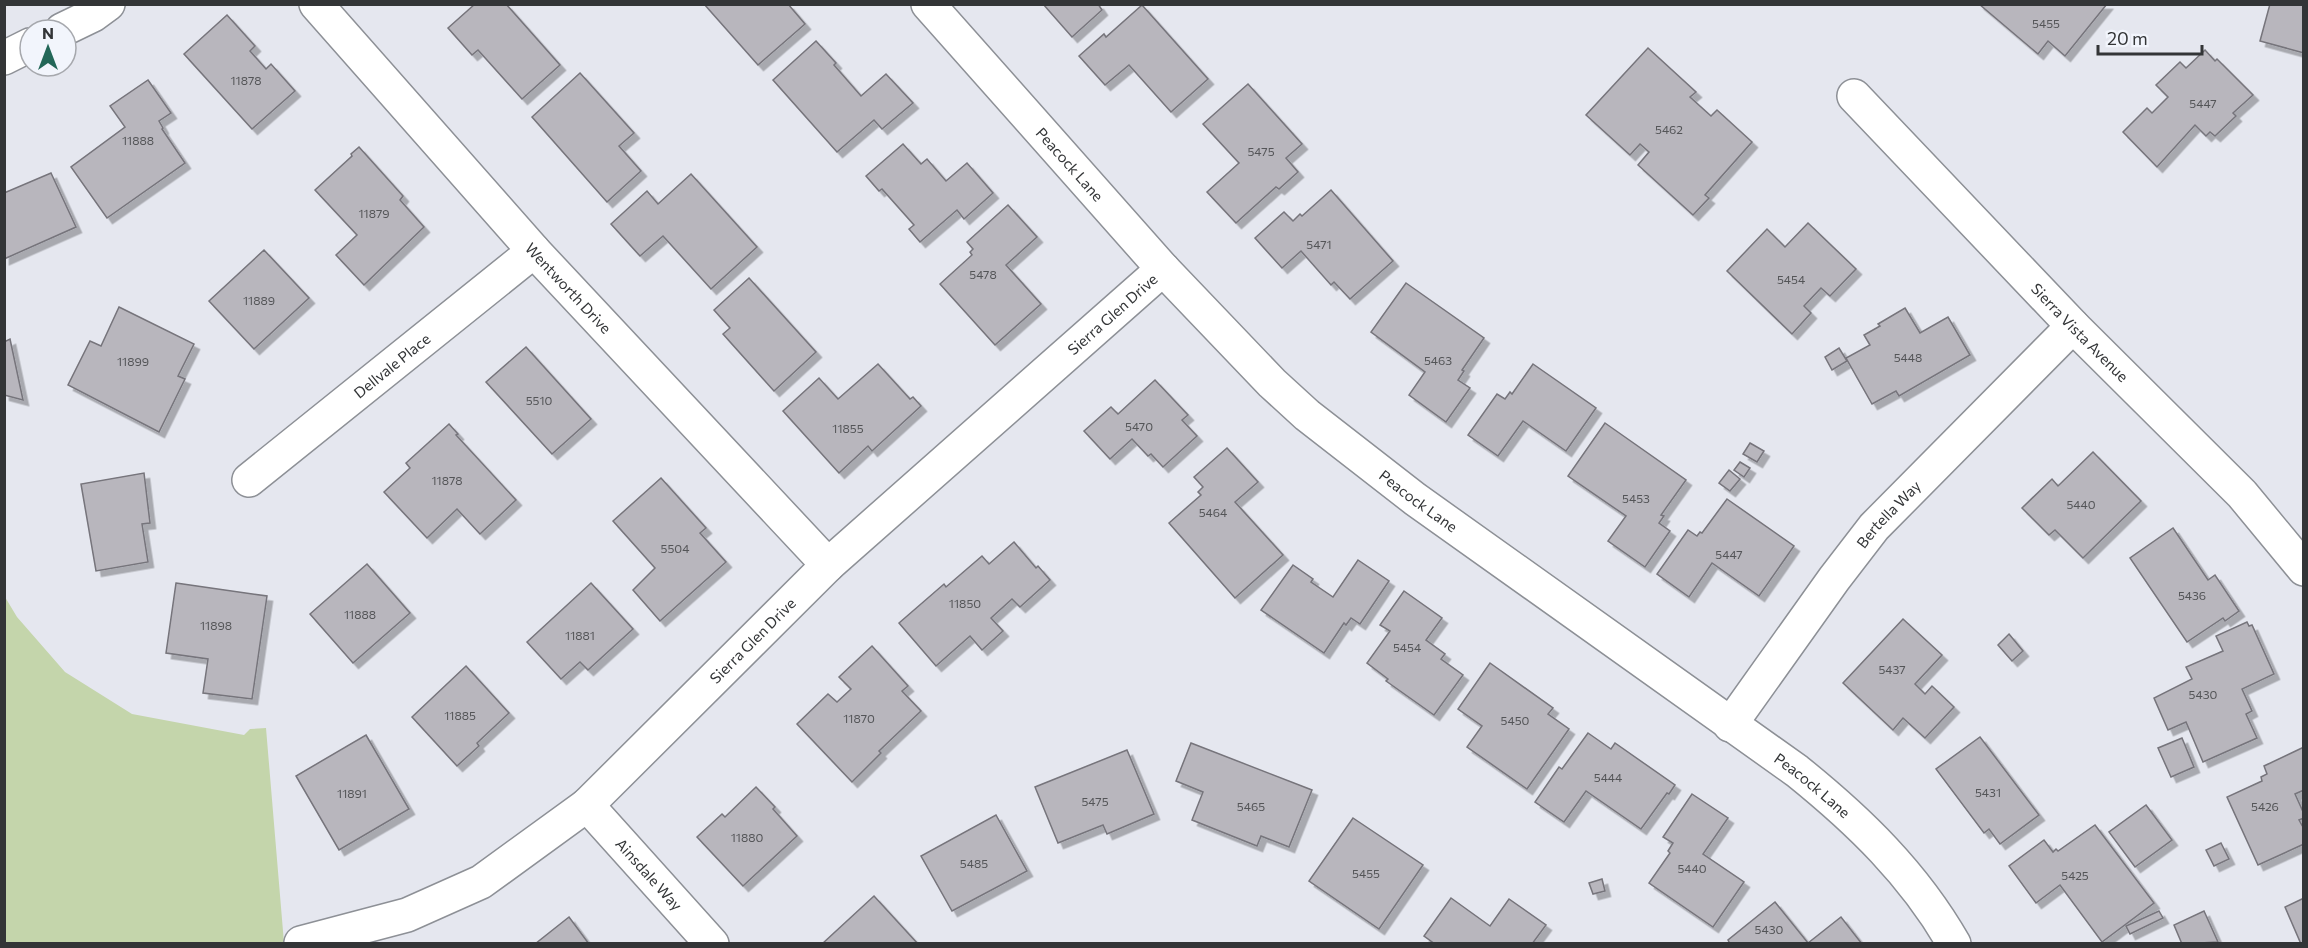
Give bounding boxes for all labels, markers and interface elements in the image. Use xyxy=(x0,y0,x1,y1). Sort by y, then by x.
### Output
house number: 5455 xyxy=(2032,16,2060,30)
north arrow xyxy=(18,18,78,78)
scale bar xyxy=(2098,18,2202,56)
text: N xyxy=(42,23,54,42)
text: 20 m xyxy=(2107,27,2148,49)
house number: 11878 xyxy=(230,73,262,87)
house number: 5447 xyxy=(2189,96,2217,110)
house number: 5462 xyxy=(1655,122,1683,136)
street label: Peacock Lane xyxy=(1032,123,1108,205)
house number: 11888 xyxy=(122,133,154,147)
house number: 5475 xyxy=(1247,144,1275,158)
house number: 11879 xyxy=(358,206,390,220)
house number: 5471 xyxy=(1306,237,1332,251)
street label: Wentworth Drive xyxy=(522,239,615,337)
house number: 5478 xyxy=(969,267,997,281)
street label: Sierra Glen Drive xyxy=(1064,269,1161,358)
house number: 5454 xyxy=(1777,272,1805,286)
street label: Sierra Vista Avenue xyxy=(2028,279,2133,385)
house number: 11889 xyxy=(243,293,275,307)
street label: Dellvale Place xyxy=(350,329,434,402)
house number: 5448 xyxy=(1894,350,1922,364)
house number: 5463 xyxy=(1424,353,1452,367)
house number: 11899 xyxy=(117,354,149,368)
house number: 5510 xyxy=(526,393,553,407)
house number: 5470 xyxy=(1125,419,1153,433)
house number: 11855 xyxy=(832,421,864,435)
street label: Peacock Lane xyxy=(1376,466,1461,536)
house number: 11878 xyxy=(431,473,463,487)
street label: Bertella Way xyxy=(1852,476,1924,551)
house number: 5453 xyxy=(1622,491,1650,505)
house number: 5440 xyxy=(2066,497,2096,511)
house number: 5464 xyxy=(1199,505,1227,519)
house number: 5504 xyxy=(661,541,689,555)
house number: 5447 xyxy=(1715,547,1743,561)
house number: 5436 xyxy=(2178,588,2206,602)
street label: Sierra Glen Drive xyxy=(706,594,799,687)
house number: 11850 xyxy=(949,596,981,610)
house number: 11888 xyxy=(344,607,376,621)
house number: 11898 xyxy=(200,618,232,632)
house number: 11881 xyxy=(565,628,595,642)
house number: 5454 xyxy=(1393,640,1421,654)
house number: 5437 xyxy=(1878,662,1906,676)
house number: 5430 xyxy=(2189,687,2218,701)
house number: 11885 xyxy=(444,708,476,722)
house number: 11870 xyxy=(843,711,875,725)
house number: 5450 xyxy=(1501,713,1530,727)
street label: Peacock Lane xyxy=(1771,749,1854,821)
house number: 5444 xyxy=(1594,770,1622,784)
house number: 5431 xyxy=(1975,785,2001,799)
house number: 11891 xyxy=(337,786,367,800)
house number: 5475 xyxy=(1081,794,1109,808)
house number: 5465 xyxy=(1237,799,1265,813)
house number: 5426 xyxy=(2251,799,2279,813)
house number: 11880 xyxy=(731,830,763,844)
street label: Ainsdale Way xyxy=(612,834,686,914)
house number: 5485 xyxy=(960,856,988,870)
house number: 5440 xyxy=(1677,861,1707,875)
house number: 5455 xyxy=(1352,866,1380,880)
house number: 5425 xyxy=(2061,868,2089,882)
house number: 5430 xyxy=(1755,922,1784,936)

